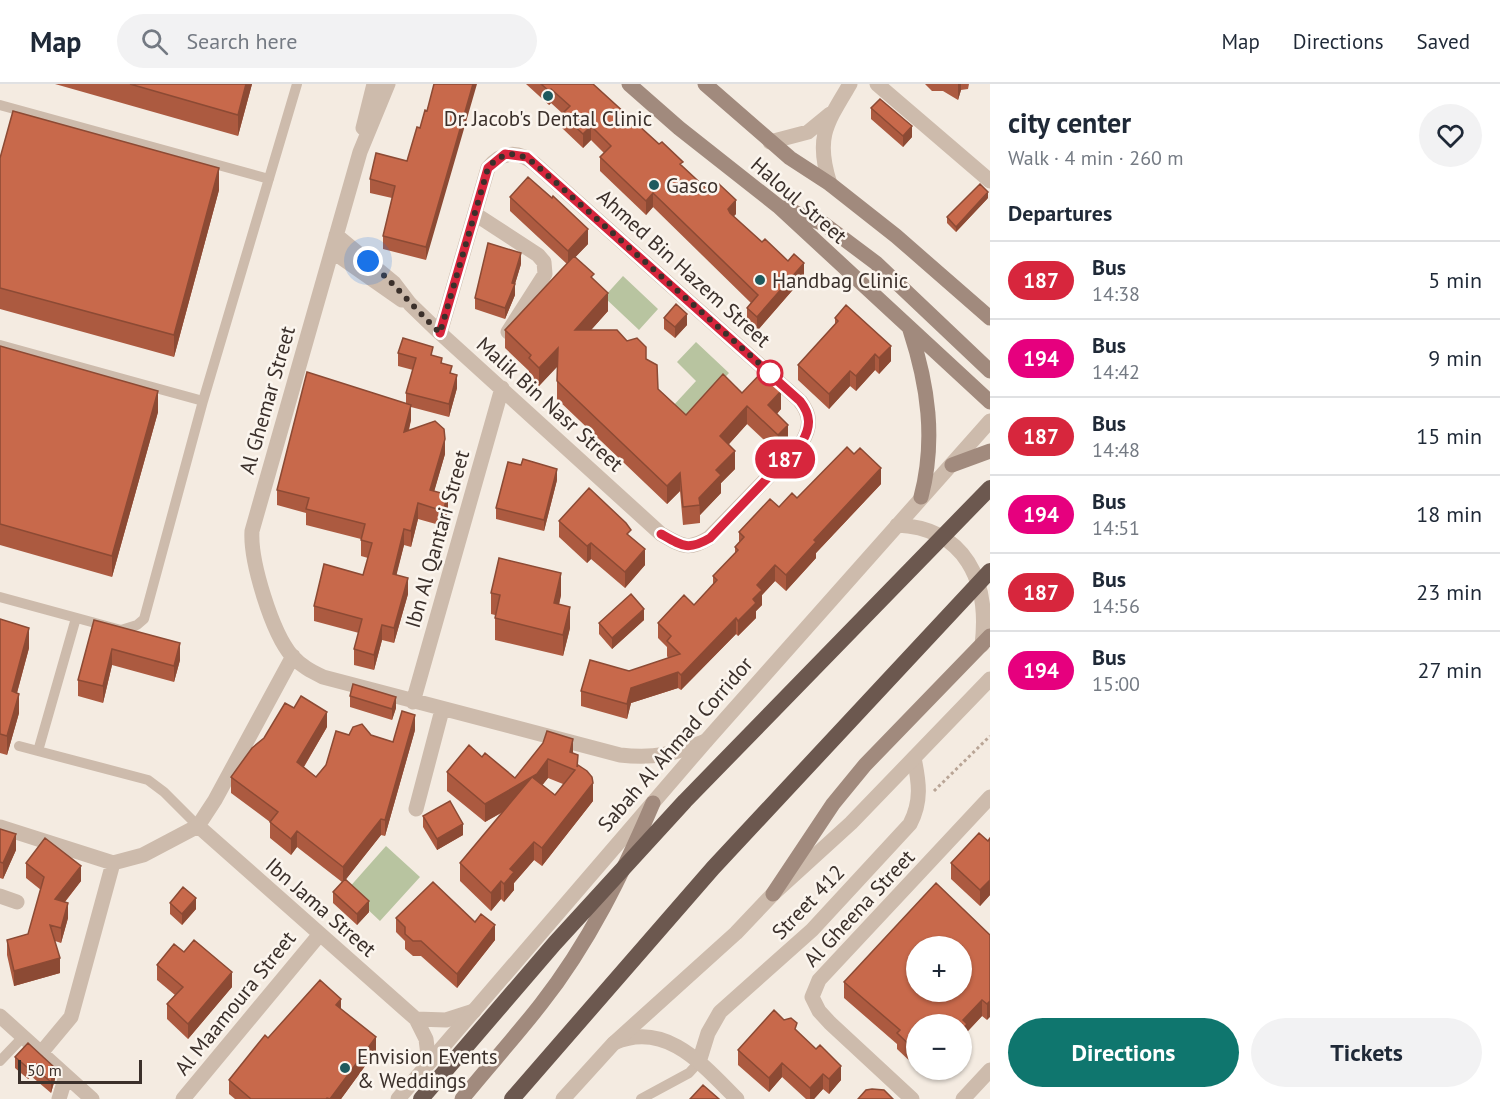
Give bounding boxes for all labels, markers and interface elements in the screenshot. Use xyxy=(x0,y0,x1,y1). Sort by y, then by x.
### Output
search box xyxy=(117,14,537,68)
text: Map xyxy=(30,23,81,60)
icon: search xyxy=(138,25,171,58)
text: Search here xyxy=(186,27,297,55)
text: Map xyxy=(1221,28,1260,55)
text: Directions xyxy=(1293,28,1384,55)
text: Saved xyxy=(1417,28,1470,55)
marker: Dr. Jacob's Dental Clinic xyxy=(541,89,555,103)
text: city center xyxy=(1008,104,1131,141)
button: heart xyxy=(1419,104,1482,167)
place label: Dr. Jacob's Dental Clinic xyxy=(444,105,652,132)
text: Walk · 4 min · 260 m xyxy=(1008,145,1184,171)
street label: Haloul Street xyxy=(745,151,853,249)
place label: Gasco xyxy=(666,172,718,199)
marker: Gasco xyxy=(647,178,661,192)
street label: Ahmed Bin Hazem Street xyxy=(592,183,776,353)
text: Departures xyxy=(1008,199,1112,227)
your location xyxy=(353,246,383,276)
text: Bus xyxy=(1092,253,1126,281)
text: 5 min xyxy=(1428,266,1482,294)
place label: Handbag Clinic xyxy=(772,267,908,294)
text: 187 xyxy=(1023,267,1059,294)
marker: Handbag Clinic xyxy=(753,273,767,287)
text: 14:38 xyxy=(1092,281,1140,307)
street label: Al Ghemar Street xyxy=(233,323,301,477)
street label: Malik Bin Nasr Street xyxy=(471,331,629,477)
text: Bus xyxy=(1092,331,1126,359)
text: 9 min xyxy=(1428,344,1482,372)
text: 194 xyxy=(1023,345,1059,372)
text: 14:42 xyxy=(1092,359,1140,385)
unlabelled marker xyxy=(757,360,783,386)
text: Bus xyxy=(1092,409,1126,437)
text: 15 min xyxy=(1416,422,1482,450)
text: 187 xyxy=(1023,423,1059,450)
text: 14:48 xyxy=(1092,437,1140,463)
line badge: 187 xyxy=(750,440,820,478)
text: 187 xyxy=(767,446,803,473)
street label: Ibn Al Qantari Street xyxy=(399,447,475,631)
text: Bus xyxy=(1092,487,1126,515)
text: 18 min xyxy=(1416,500,1482,528)
text: 194 xyxy=(1023,501,1059,528)
text: 14:51 xyxy=(1092,515,1140,541)
text: Bus xyxy=(1092,565,1126,593)
text: 23 min xyxy=(1416,578,1482,606)
text: 187 xyxy=(1023,579,1059,606)
text: 14:56 xyxy=(1092,593,1140,619)
text: Bus xyxy=(1092,643,1126,671)
street label: Sabah Al Ahmad Corridor xyxy=(592,651,758,837)
text: 27 min xyxy=(1418,656,1482,684)
text: 194 xyxy=(1023,657,1059,684)
text: 15:00 xyxy=(1092,671,1140,697)
street label: Al Gheena Street xyxy=(798,844,920,972)
street label: Ibn Jama Street xyxy=(260,852,382,962)
street label: Street 412 xyxy=(766,859,850,945)
street label: Al Maamoura Street xyxy=(169,925,301,1081)
map controls xyxy=(906,936,972,1080)
button: + xyxy=(906,936,972,1002)
button: − xyxy=(906,1014,972,1080)
button: Directions xyxy=(1008,1018,1239,1087)
button: Tickets xyxy=(1251,1018,1482,1087)
place label: Envision Events & Weddings xyxy=(357,1043,498,1094)
scale bar xyxy=(18,1057,142,1084)
text: 50 m xyxy=(27,1060,62,1080)
marker: Envision Events & Weddings xyxy=(338,1061,352,1075)

